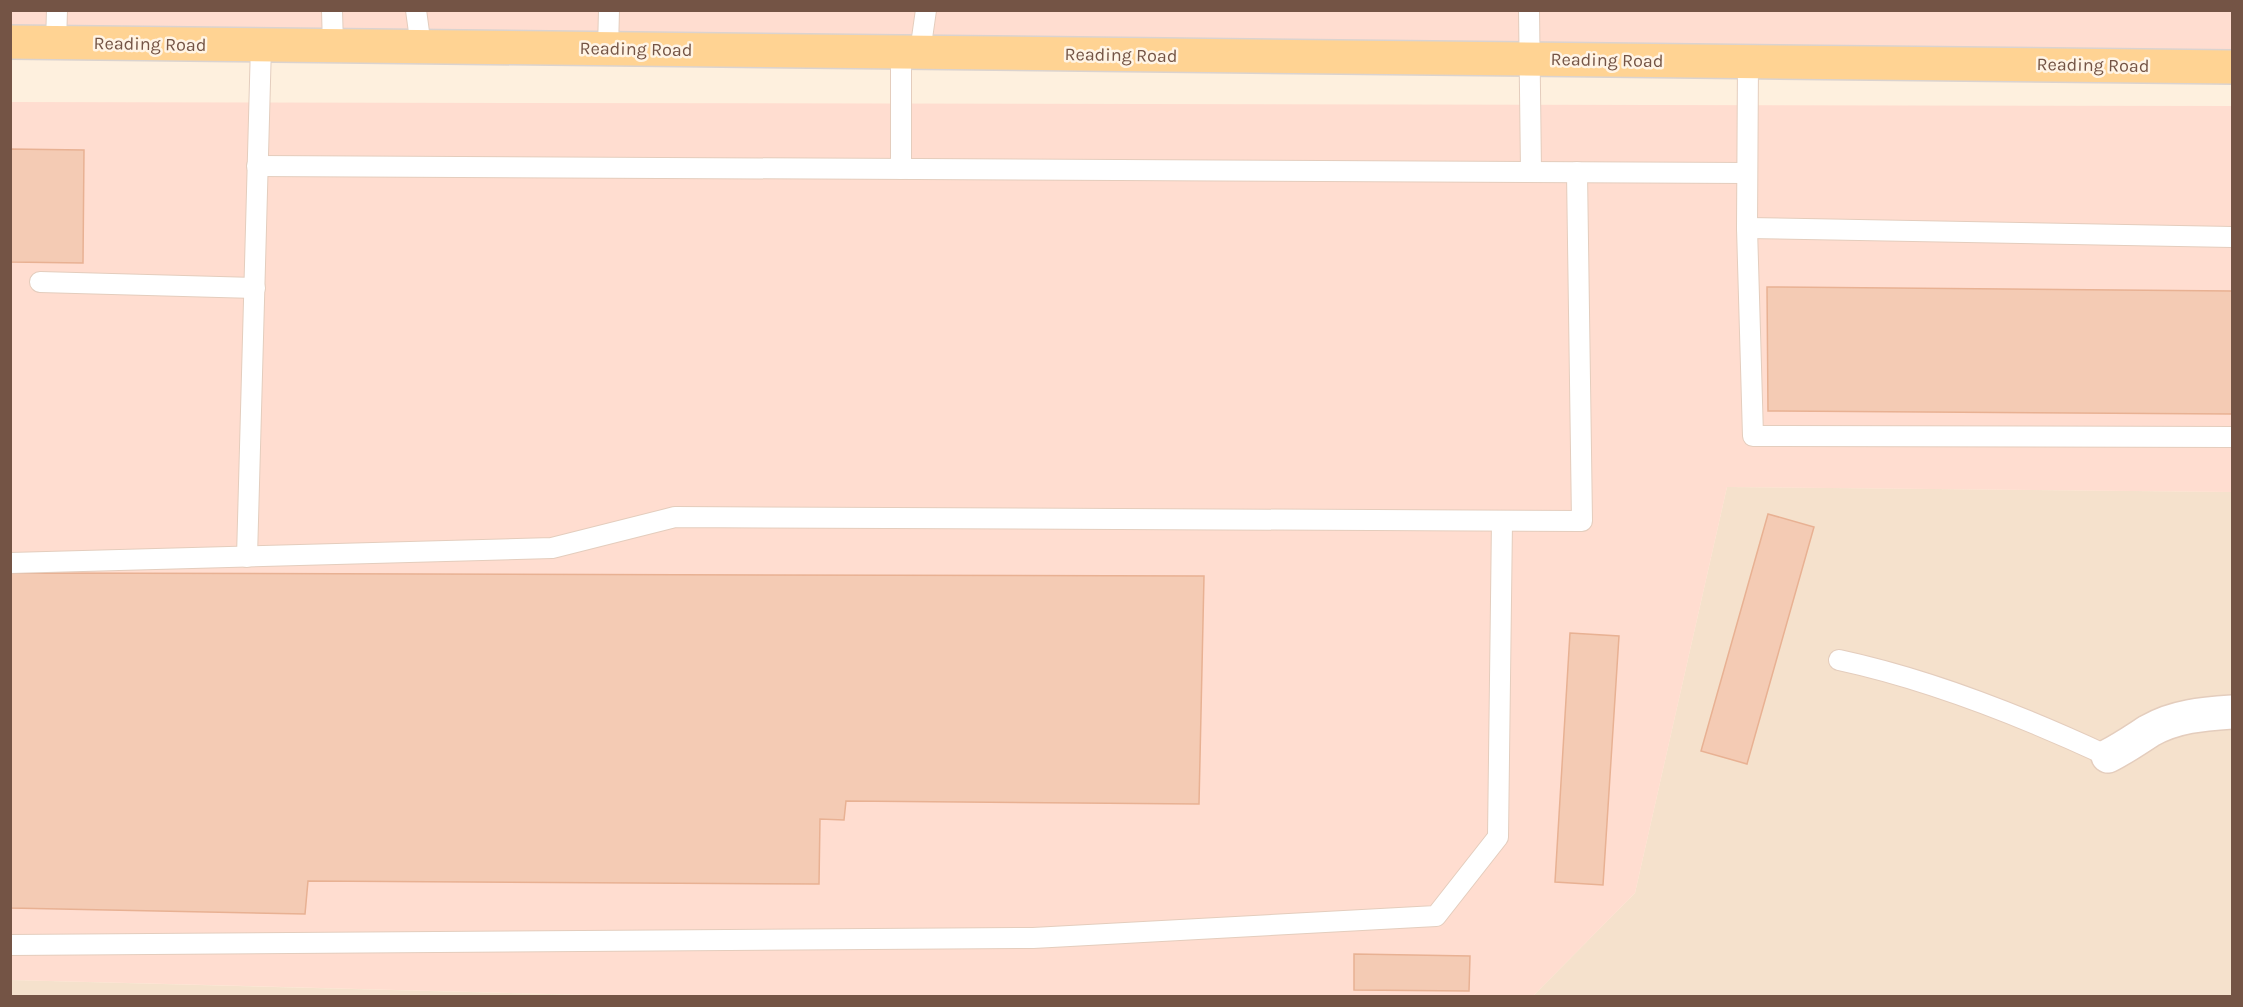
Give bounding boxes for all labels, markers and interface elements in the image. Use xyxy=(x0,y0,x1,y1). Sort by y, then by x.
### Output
street label: Reading Road xyxy=(93,32,207,56)
street label: Reading Road xyxy=(579,37,693,61)
street label: Reading Road xyxy=(1064,43,1178,67)
street label: Reading Road xyxy=(1550,48,1664,72)
street label: Reading Road xyxy=(2036,53,2150,77)

